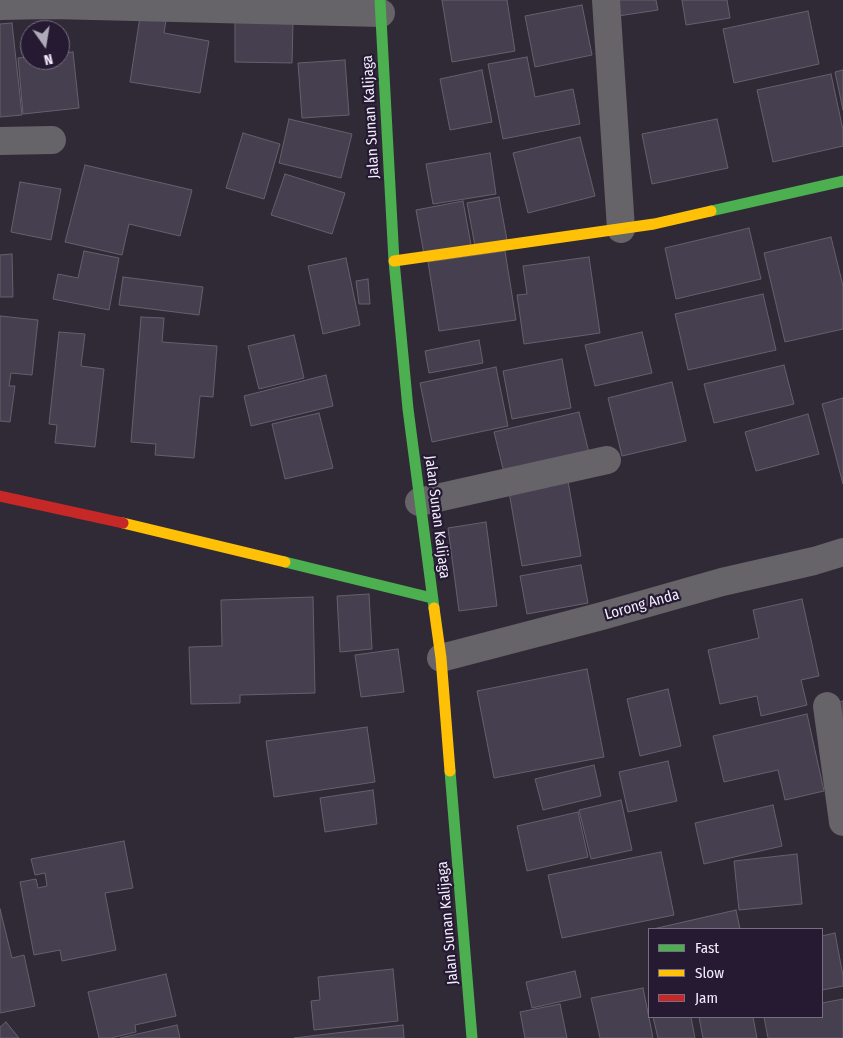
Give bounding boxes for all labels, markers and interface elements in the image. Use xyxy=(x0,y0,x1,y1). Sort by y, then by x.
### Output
north arrow xyxy=(20,20,70,70)
text: N xyxy=(42,50,54,68)
street label: Jalan Sunan Kalijaga xyxy=(359,55,383,179)
street label: Jalan Sunan Kalijaga xyxy=(421,454,453,580)
street label: Lorong Anda xyxy=(603,586,681,624)
street label: Jalan Sunan Kalijaga xyxy=(434,861,462,985)
legend xyxy=(648,928,823,1018)
text: Fast xyxy=(695,939,719,957)
text: Slow xyxy=(695,964,724,982)
text: Jam xyxy=(695,989,718,1007)

